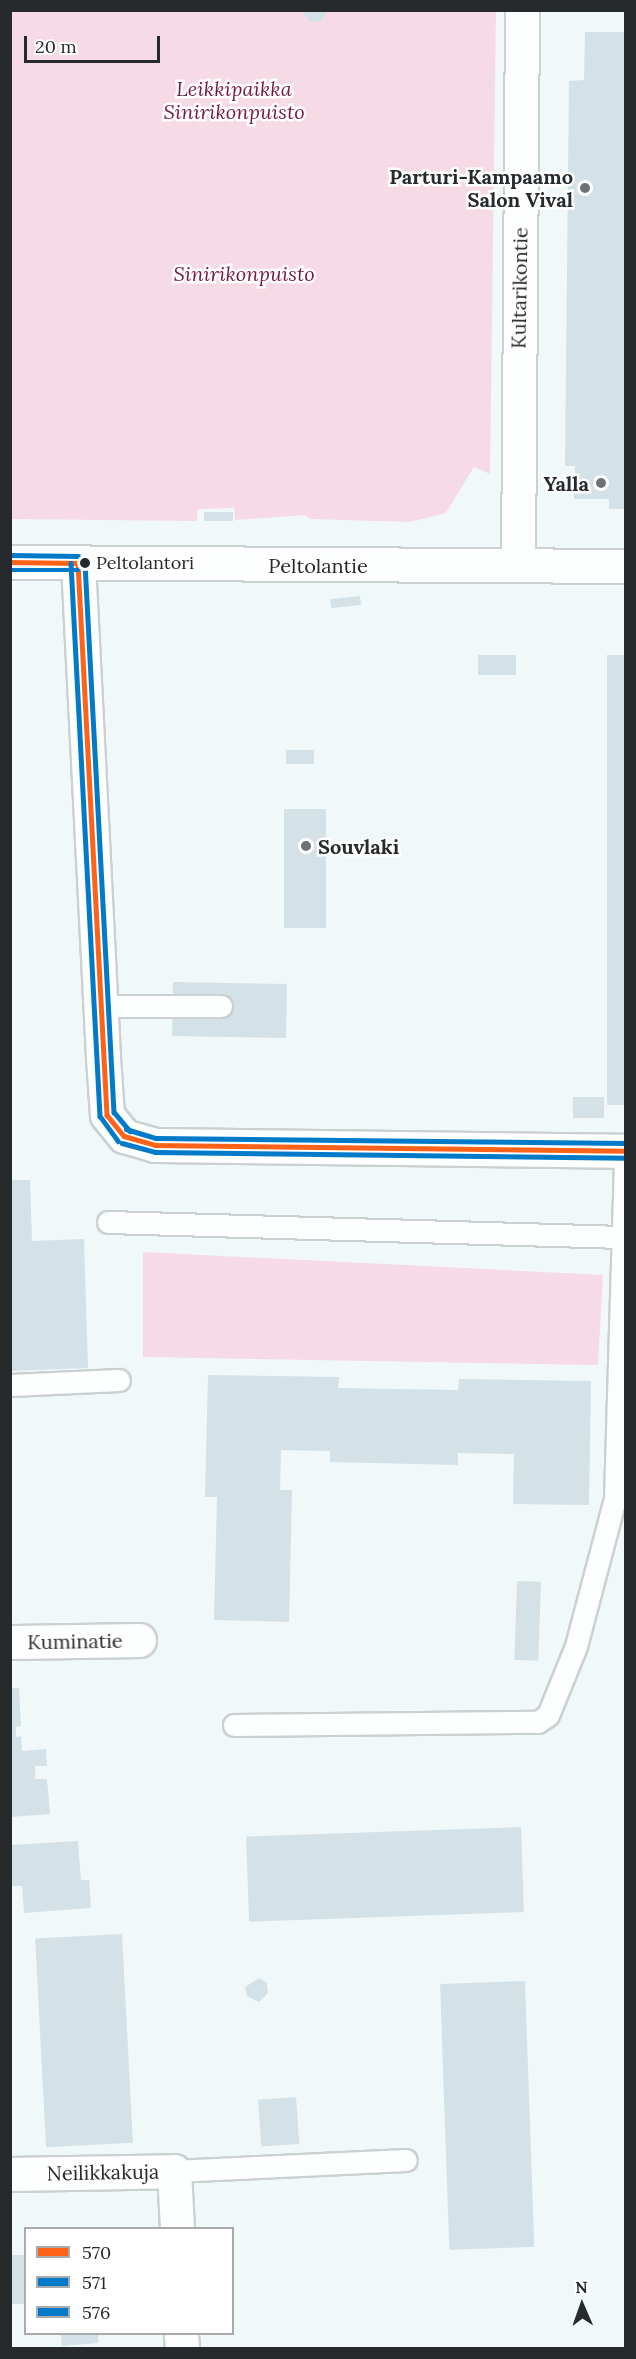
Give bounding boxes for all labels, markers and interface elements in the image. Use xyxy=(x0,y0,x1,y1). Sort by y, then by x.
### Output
scale bar xyxy=(27,24,164,62)
text: 20 m xyxy=(35,35,77,58)
park label: Leikkipaikka Sinirikonpuisto xyxy=(163,77,305,124)
place label: Parturi-Kampaamo Salon Vival xyxy=(389,164,573,211)
marker: Parturi-Kampaamo Salon Vival xyxy=(578,181,592,195)
street label: Kultarikontie xyxy=(506,227,532,349)
park label: Sinirikonpuisto xyxy=(173,261,315,285)
place label: Yalla xyxy=(544,471,589,495)
marker: Yalla xyxy=(594,476,608,490)
place label: Peltolantori xyxy=(96,552,194,574)
street label: Peltolantie xyxy=(268,553,368,577)
marker: Peltolantori xyxy=(79,557,91,569)
place label: Souvlaki xyxy=(318,834,399,858)
marker: Souvlaki xyxy=(299,839,313,853)
street label: Kuminatie xyxy=(27,1628,123,1654)
street label: Neilikkakuja xyxy=(47,2159,159,2185)
legend xyxy=(24,2227,234,2335)
text: 570 xyxy=(82,2241,111,2264)
text: 571 xyxy=(82,2271,107,2294)
north arrow xyxy=(552,2275,612,2335)
text: N xyxy=(575,2277,588,2297)
text: 576 xyxy=(82,2301,111,2324)

